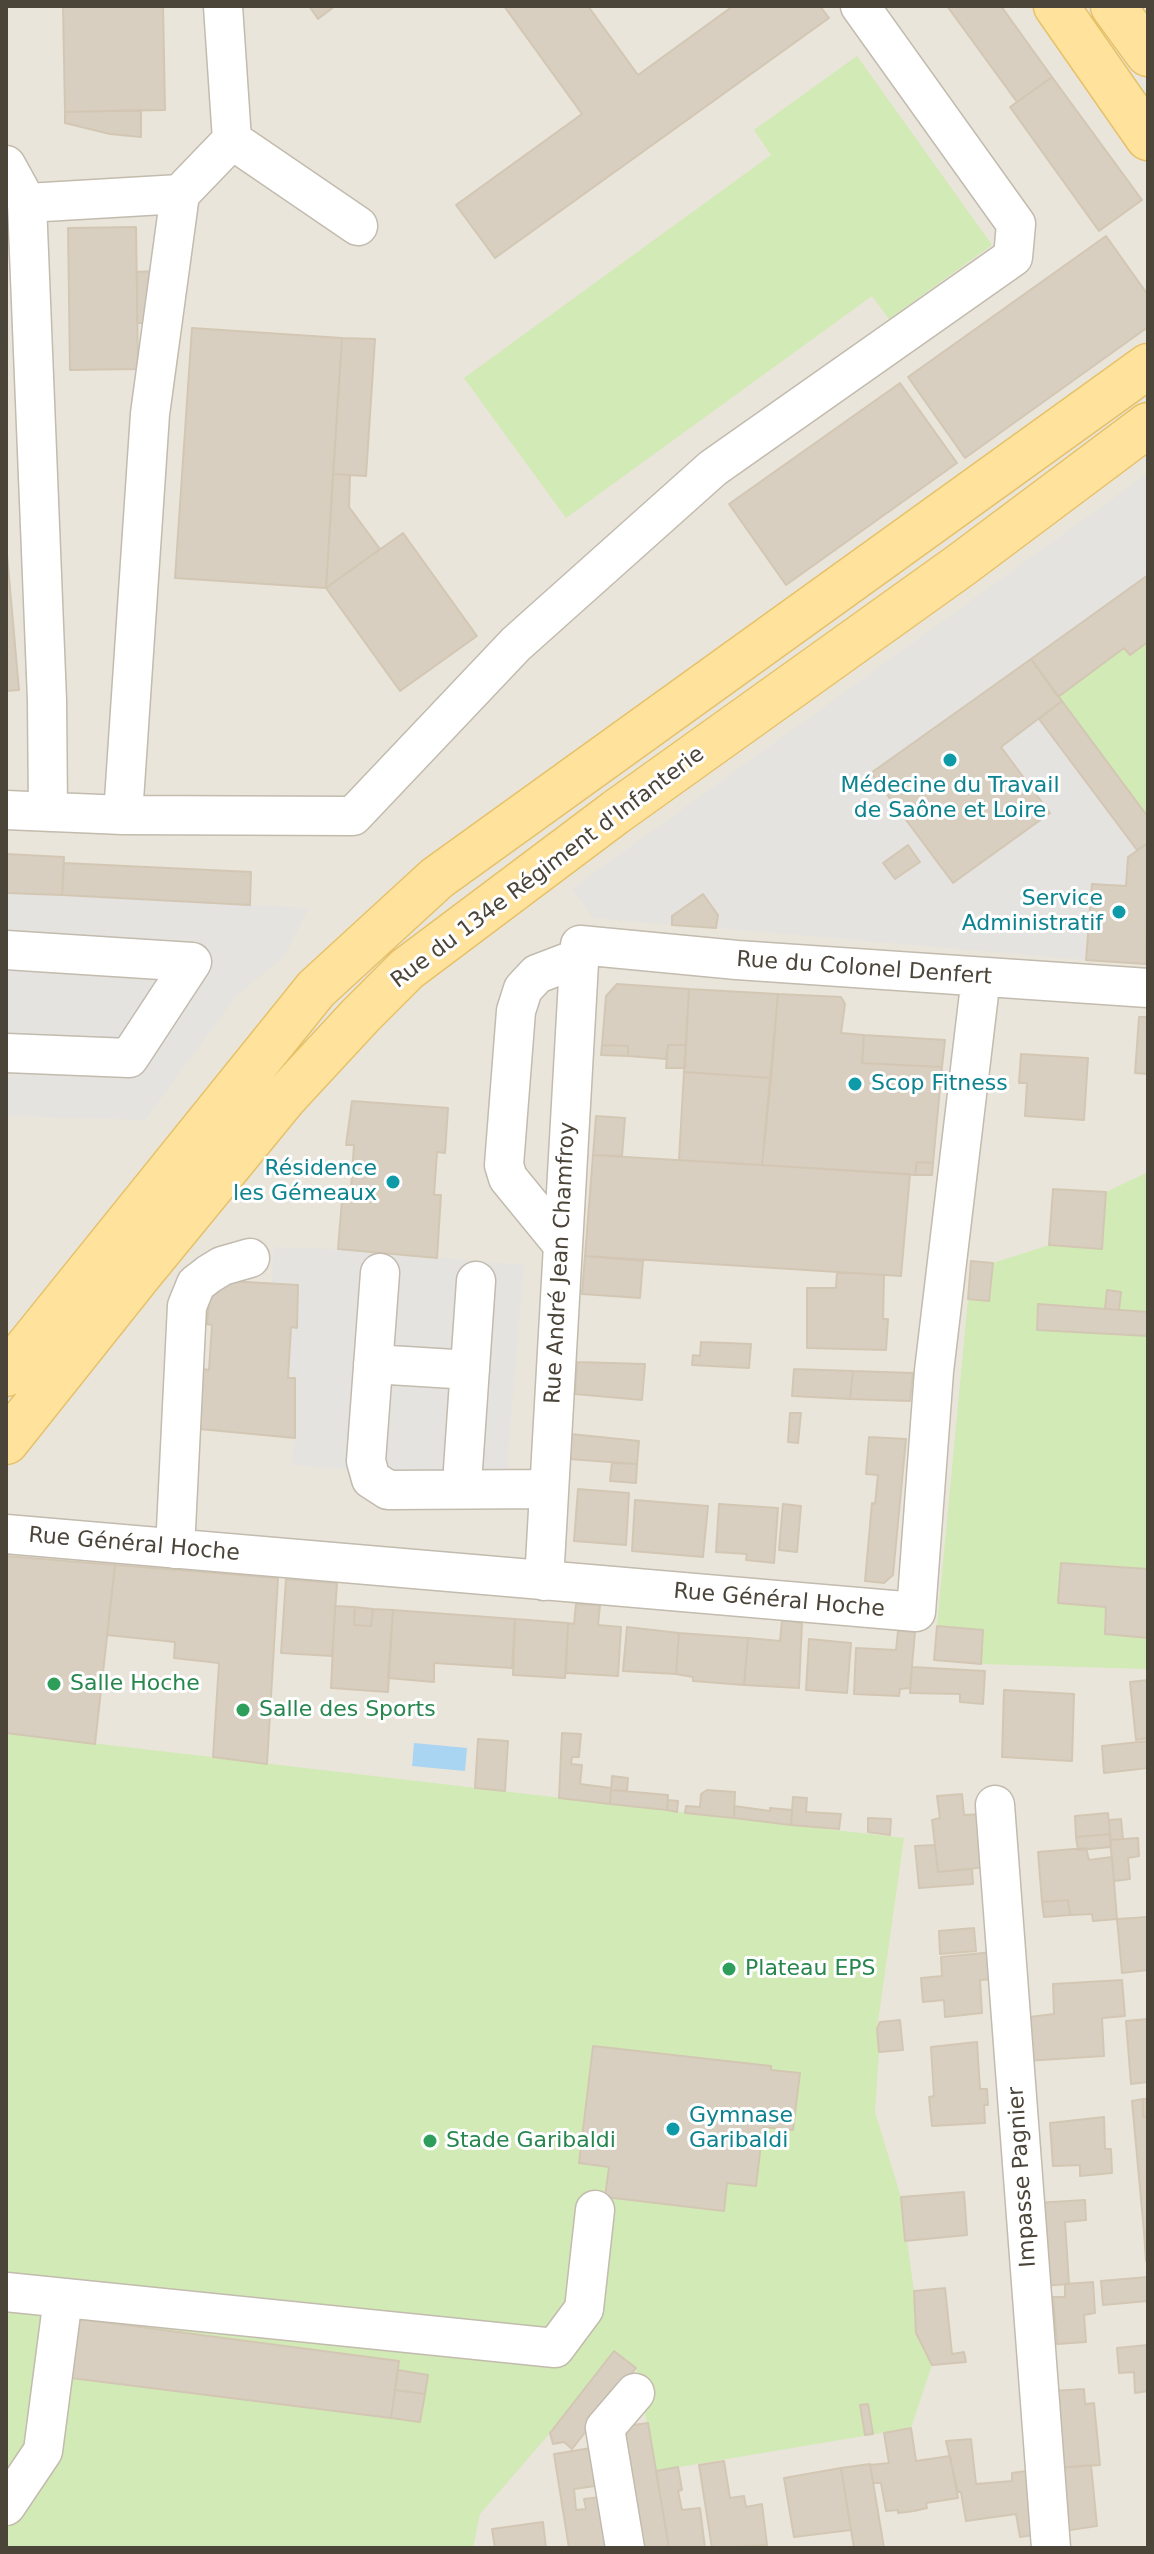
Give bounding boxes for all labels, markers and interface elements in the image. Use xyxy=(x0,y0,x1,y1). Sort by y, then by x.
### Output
street label: Rue du 134e Régiment d'Infanterie xyxy=(386,742,710,994)
marker: Médecine du Travail de Saône et Loire xyxy=(941,751,959,769)
place label: Médecine du Travail de Saône et Loire xyxy=(840,773,1060,824)
place label: Service Administratif xyxy=(962,886,1103,938)
marker: Service Administratif xyxy=(1110,903,1128,921)
street label: Rue du Colonel Denfert xyxy=(735,947,993,991)
place label: Scop Fitness xyxy=(871,1071,1008,1097)
marker: Scop Fitness xyxy=(846,1075,864,1093)
street label: Rue André Jean Chamfroy xyxy=(540,1121,582,1405)
place label: Résidence les Gémeaux xyxy=(233,1156,377,1208)
marker: Résidence les Gémeaux xyxy=(384,1173,402,1191)
street label: Rue Général Hoche xyxy=(27,1523,241,1567)
street label: Rue Général Hoche xyxy=(672,1579,886,1623)
place label: Salle Hoche xyxy=(70,1671,200,1697)
marker: Salle Hoche xyxy=(45,1675,63,1693)
place label: Salle des Sports xyxy=(259,1697,436,1723)
marker: Salle des Sports xyxy=(234,1701,252,1719)
place label: Plateau EPS xyxy=(745,1956,876,1982)
marker: Plateau EPS xyxy=(720,1960,738,1978)
street label: Impasse Pagnier xyxy=(1004,2086,1042,2268)
place label: Gymnase Garibaldi xyxy=(689,2103,793,2154)
marker: Gymnase Garibaldi xyxy=(664,2120,682,2138)
place label: Stade Garibaldi xyxy=(446,2128,616,2154)
marker: Stade Garibaldi xyxy=(421,2132,439,2150)

